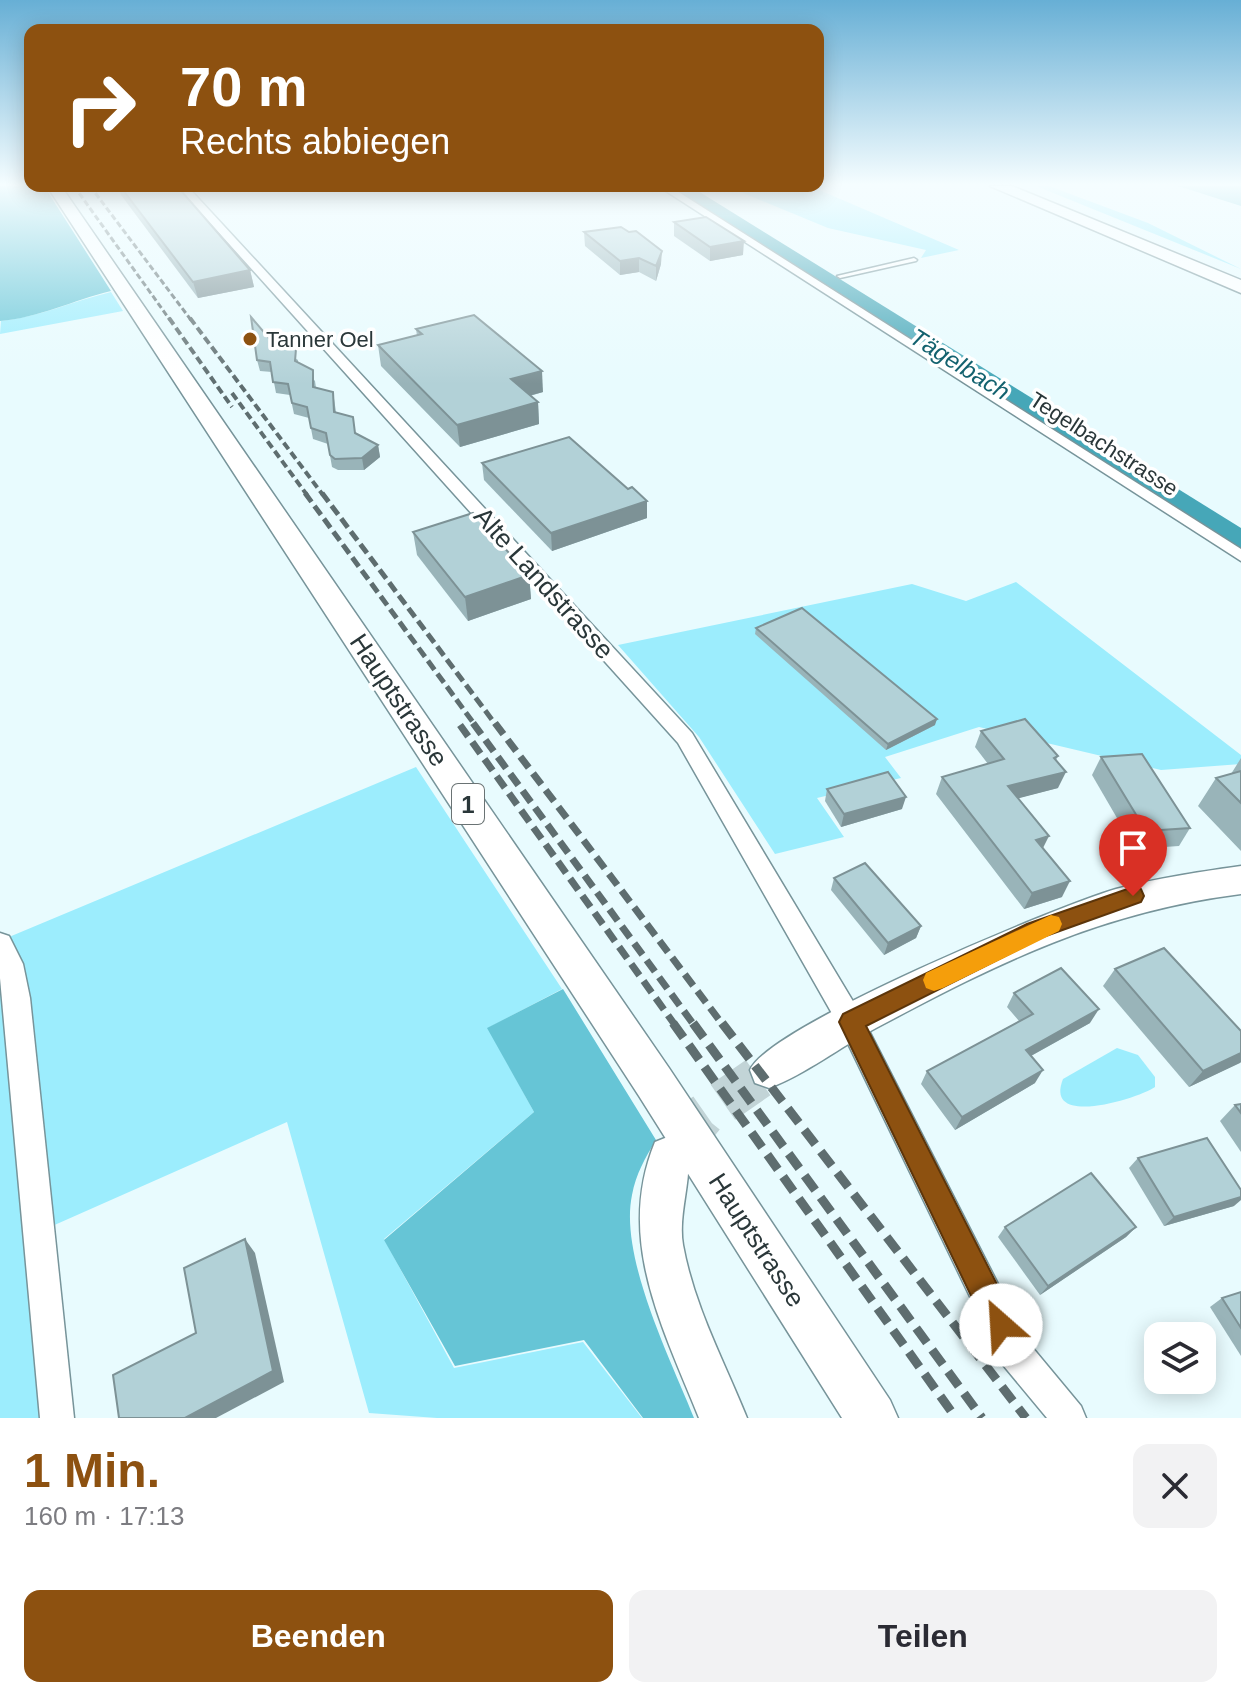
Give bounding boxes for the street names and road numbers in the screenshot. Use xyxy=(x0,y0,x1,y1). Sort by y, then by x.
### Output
street label: Tegelbachstrasse xyxy=(1025,387,1183,501)
street label: Alte Landstrasse xyxy=(468,501,620,665)
street label: Hauptstrasse xyxy=(344,628,454,772)
road number: 1 xyxy=(452,784,484,824)
street label: Hauptstrasse xyxy=(703,1168,811,1312)

